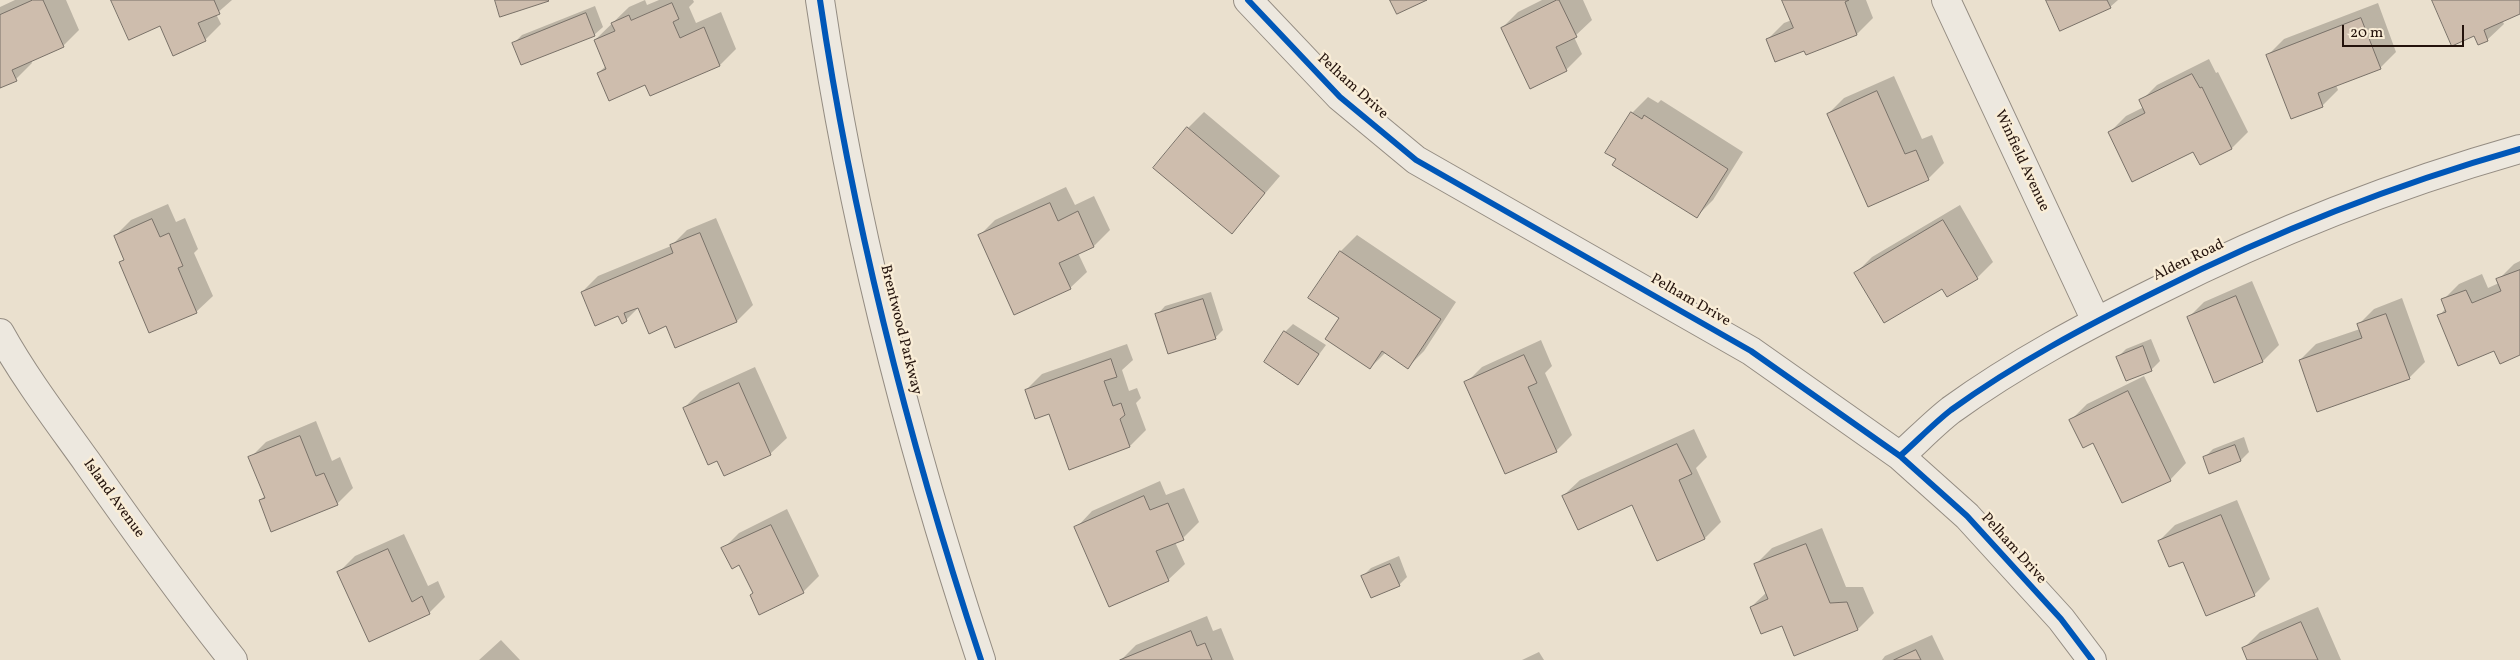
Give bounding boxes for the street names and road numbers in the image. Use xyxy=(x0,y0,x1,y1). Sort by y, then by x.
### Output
street label: Pelham Drive xyxy=(1313,50,1391,124)
street label: Winfield Avenue xyxy=(1990,108,2052,214)
street label: Alden Road xyxy=(2151,236,2227,286)
street label: Brentwood Parkway xyxy=(875,263,925,397)
street label: Pelham Drive xyxy=(1647,271,1733,331)
street label: Island Avenue xyxy=(78,456,148,542)
street label: Pelham Drive xyxy=(1976,510,2050,588)

